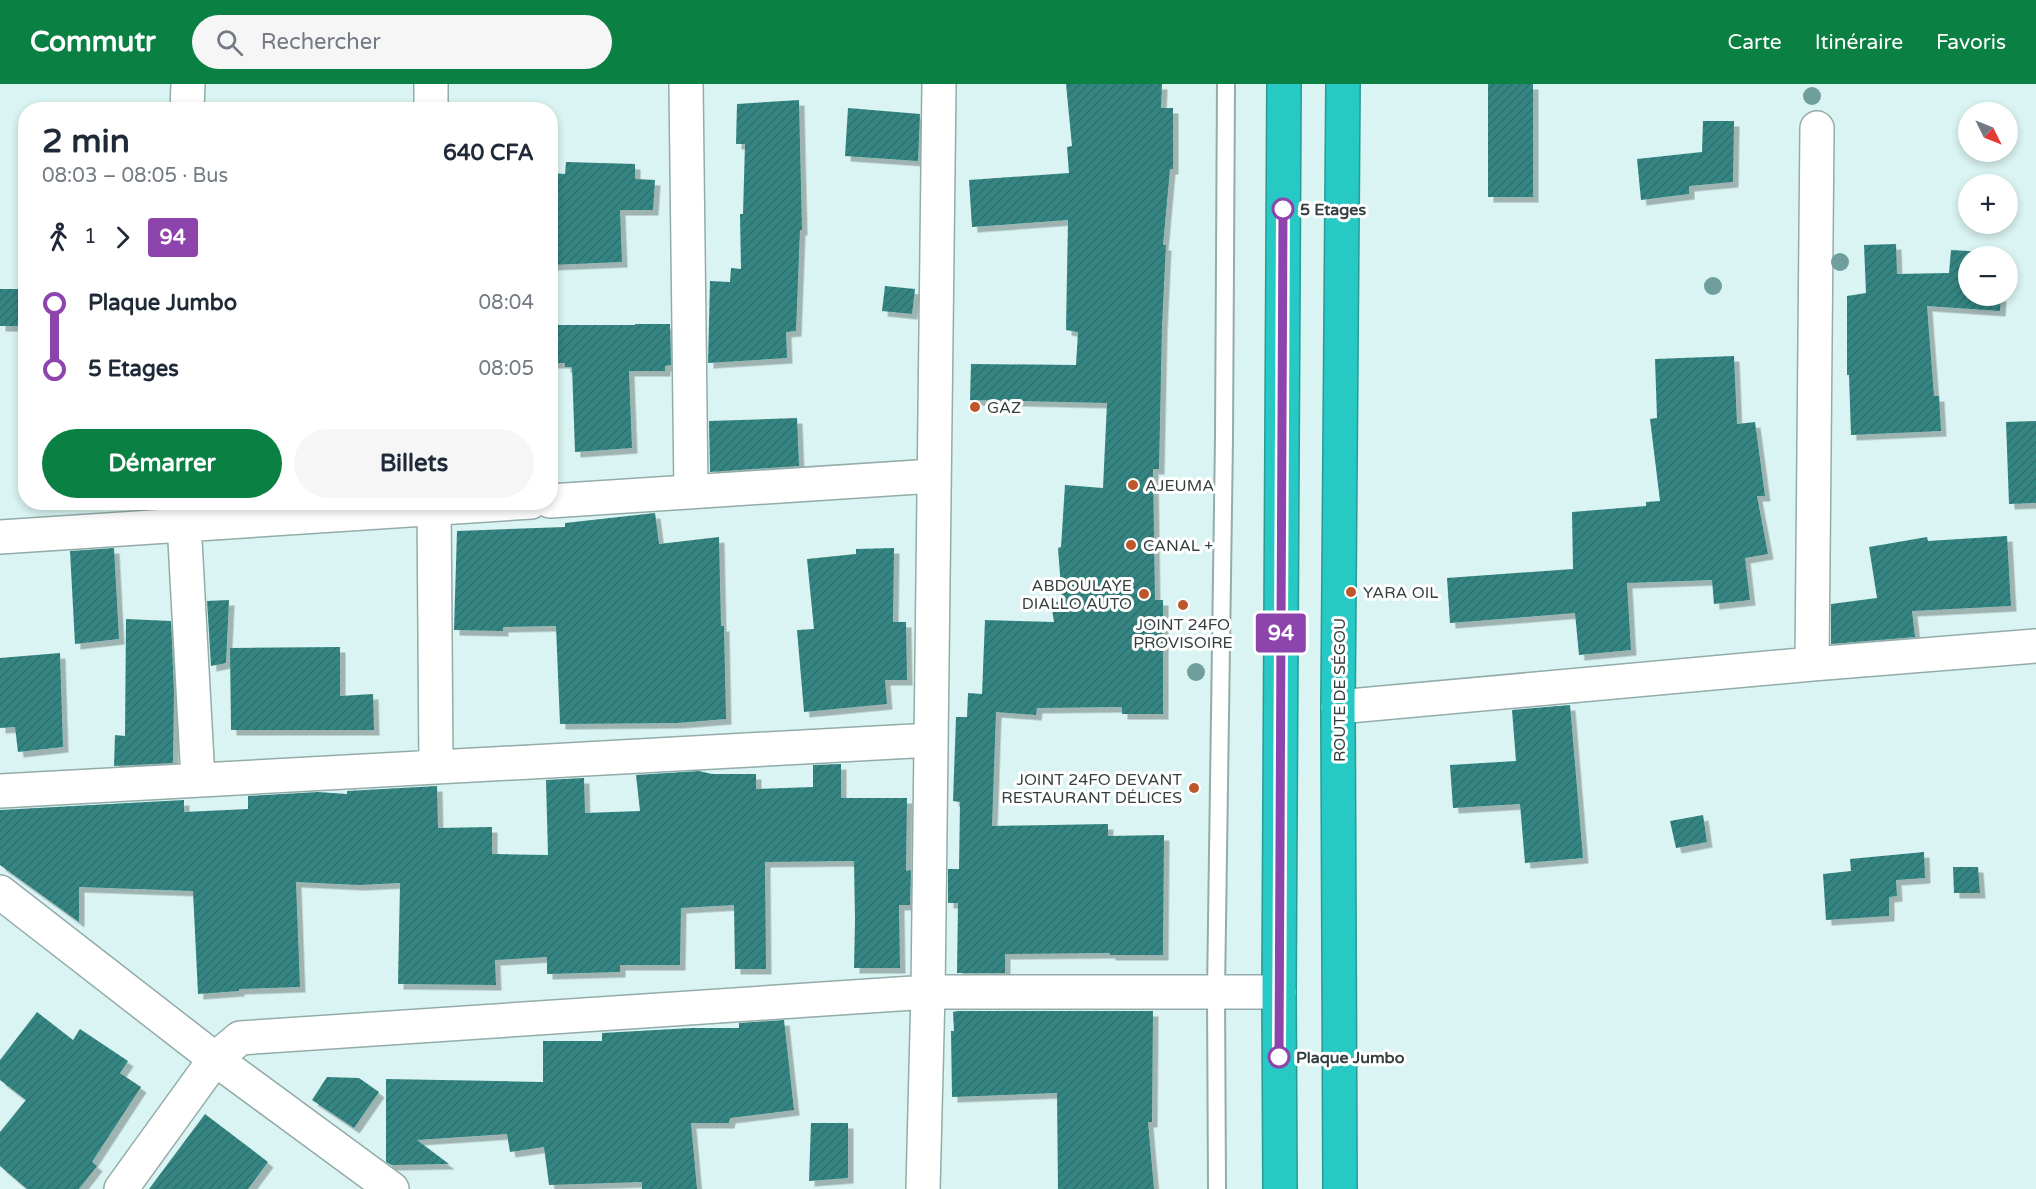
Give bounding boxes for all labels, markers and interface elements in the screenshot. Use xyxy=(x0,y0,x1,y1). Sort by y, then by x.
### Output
search box xyxy=(192,15,612,69)
text: Commutr xyxy=(30,25,156,59)
icon: search xyxy=(213,26,246,59)
text: Rechercher xyxy=(261,29,381,55)
text: Carte xyxy=(1728,30,1782,55)
text: Itinéraire xyxy=(1815,30,1903,55)
text: Favoris xyxy=(1936,30,2006,55)
north arrow xyxy=(1958,102,2018,162)
map controls xyxy=(1958,102,2018,306)
text: 2 min xyxy=(42,122,130,161)
text: 640 CFA xyxy=(443,140,534,166)
text: 08:03 – 08:05 · Bus xyxy=(42,164,228,188)
button: + xyxy=(1958,174,2018,234)
marker: 5 Etages xyxy=(1272,198,1294,220)
place label: 5 Etages xyxy=(1300,200,1366,220)
icon: walk xyxy=(42,221,75,254)
icon: forward xyxy=(106,221,139,254)
text: 1 xyxy=(84,225,97,249)
text: 94 xyxy=(160,225,186,250)
button: − xyxy=(1958,246,2018,306)
text: Plaque Jumbo xyxy=(88,290,237,316)
text: 08:04 xyxy=(479,291,534,315)
text: 5 Etages xyxy=(88,356,179,382)
text: 08:05 xyxy=(479,357,534,381)
place label: GAZ xyxy=(987,398,1021,418)
marker: GAZ xyxy=(968,400,982,414)
button: Démarrer xyxy=(42,429,282,498)
button: Billets xyxy=(294,429,534,498)
place label: AJEUMA xyxy=(1145,476,1214,496)
marker: AJEUMA xyxy=(1126,478,1140,492)
place label: CANAL + xyxy=(1143,536,1213,556)
marker: CANAL + xyxy=(1124,538,1138,552)
place label: ABDOULAYE DIALLO AUTO xyxy=(1022,576,1132,614)
place label: YARA OIL xyxy=(1363,583,1438,603)
marker: YARA OIL xyxy=(1344,585,1358,599)
marker: ABDOULAYE DIALLO AUTO xyxy=(1137,587,1151,601)
marker: JOINT 24FO PROVISOIRE xyxy=(1176,598,1190,612)
line badge: 94 xyxy=(1254,614,1308,652)
place label: JOINT 24FO PROVISOIRE xyxy=(1133,615,1233,653)
street label: ROUTE DE SÉGOU xyxy=(1330,618,1350,762)
text: 94 xyxy=(1268,621,1294,646)
place label: JOINT 24FO DEVANT RESTAURANT DÉLICES xyxy=(1001,770,1182,808)
marker: JOINT 24FO DEVANT RESTAURANT DÉLICES xyxy=(1187,781,1201,795)
marker: Plaque Jumbo xyxy=(1268,1046,1290,1068)
place label: Plaque Jumbo xyxy=(1296,1048,1405,1068)

